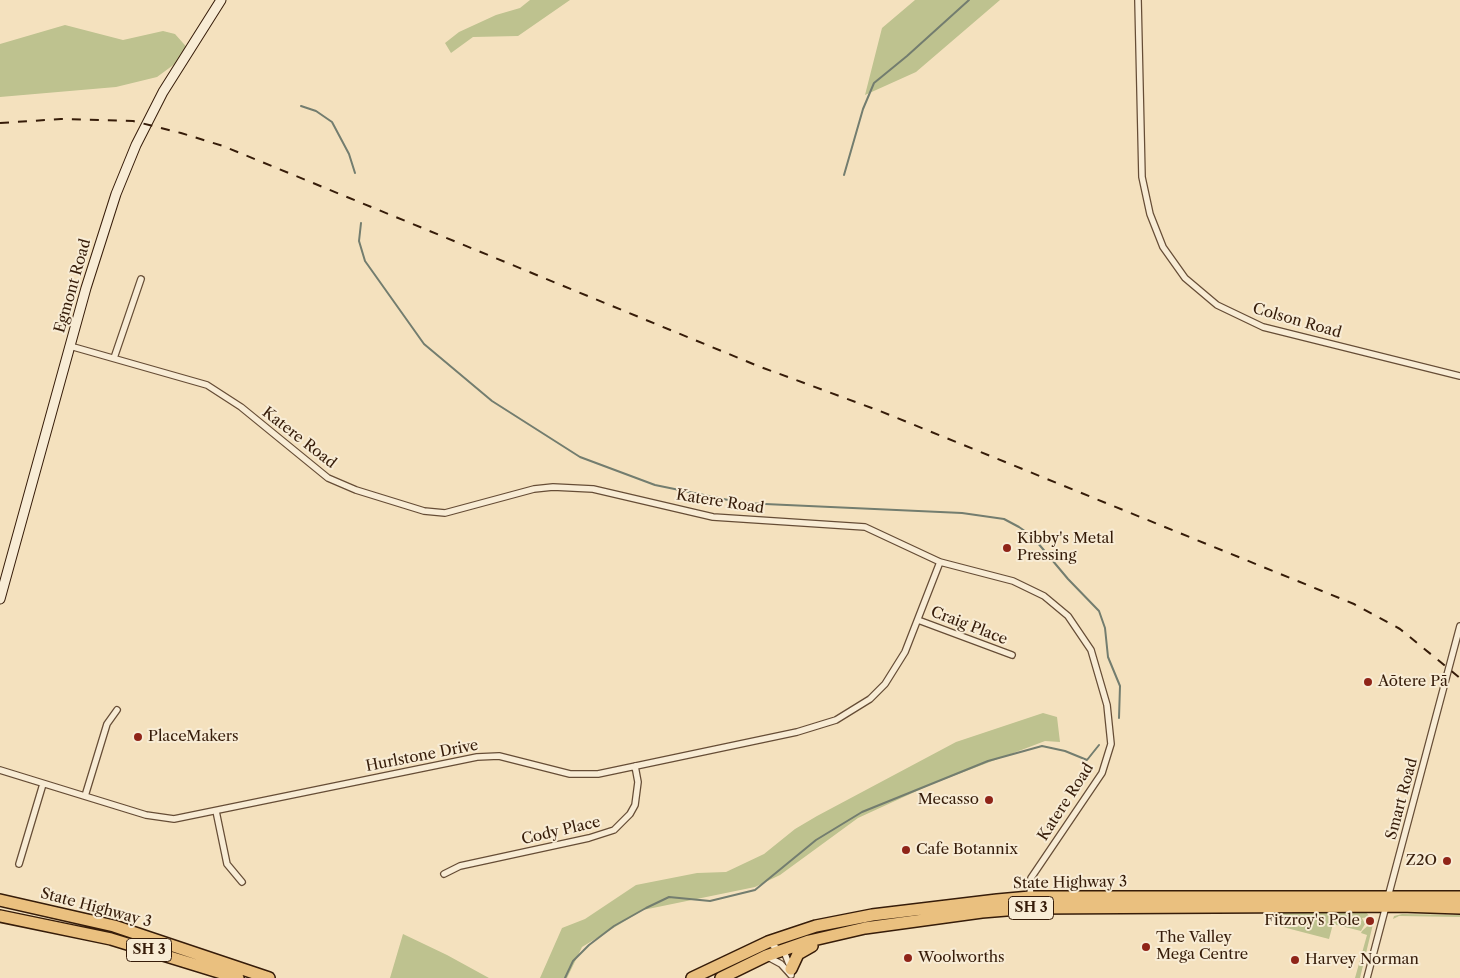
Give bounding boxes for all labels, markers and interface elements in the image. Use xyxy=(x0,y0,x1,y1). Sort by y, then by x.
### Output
street label: Egmont Road xyxy=(51,237,95,335)
street label: Colson Road xyxy=(1251,300,1343,342)
street label: Katere Road xyxy=(258,404,340,472)
street label: Katere Road xyxy=(675,486,765,518)
place label: Kibby's Metal Pressing xyxy=(1017,530,1114,565)
marker: Kibby's Metal Pressing xyxy=(1001,542,1013,554)
street label: Craig Place xyxy=(928,603,1010,649)
place label: Aōtere Pā xyxy=(1378,673,1448,691)
marker: Aōtere Pā xyxy=(1362,676,1374,688)
place label: PlaceMakers xyxy=(148,728,239,746)
marker: PlaceMakers xyxy=(132,731,144,743)
street label: Hurlstone Drive xyxy=(364,736,480,776)
street label: Smart Road xyxy=(1382,756,1422,842)
street label: Katere Road xyxy=(1034,760,1098,844)
place label: Mecasso xyxy=(918,791,979,809)
marker: Mecasso xyxy=(983,794,995,806)
street label: Cody Place xyxy=(520,813,602,849)
place label: Cafe Botannix xyxy=(916,841,1018,859)
marker: Cafe Botannix xyxy=(900,844,912,856)
place label: Z2O xyxy=(1406,852,1437,870)
marker: Z2O xyxy=(1441,855,1453,867)
street label: State Highway 3 xyxy=(1013,873,1127,893)
street label: State Highway 3 xyxy=(38,885,154,931)
road number: SH 3 xyxy=(1008,896,1054,920)
place label: Fitzroy's Pole xyxy=(1264,912,1360,930)
marker: Fitzroy's Pole xyxy=(1364,915,1376,927)
place label: The Valley Mega Centre xyxy=(1156,929,1248,964)
road number: SH 3 xyxy=(126,938,172,962)
marker: The Valley Mega Centre xyxy=(1140,941,1152,953)
place label: Woolworths xyxy=(918,949,1005,967)
place label: Harvey Norman xyxy=(1305,951,1419,969)
marker: Woolworths xyxy=(902,952,914,964)
marker: Harvey Norman xyxy=(1289,954,1301,966)

